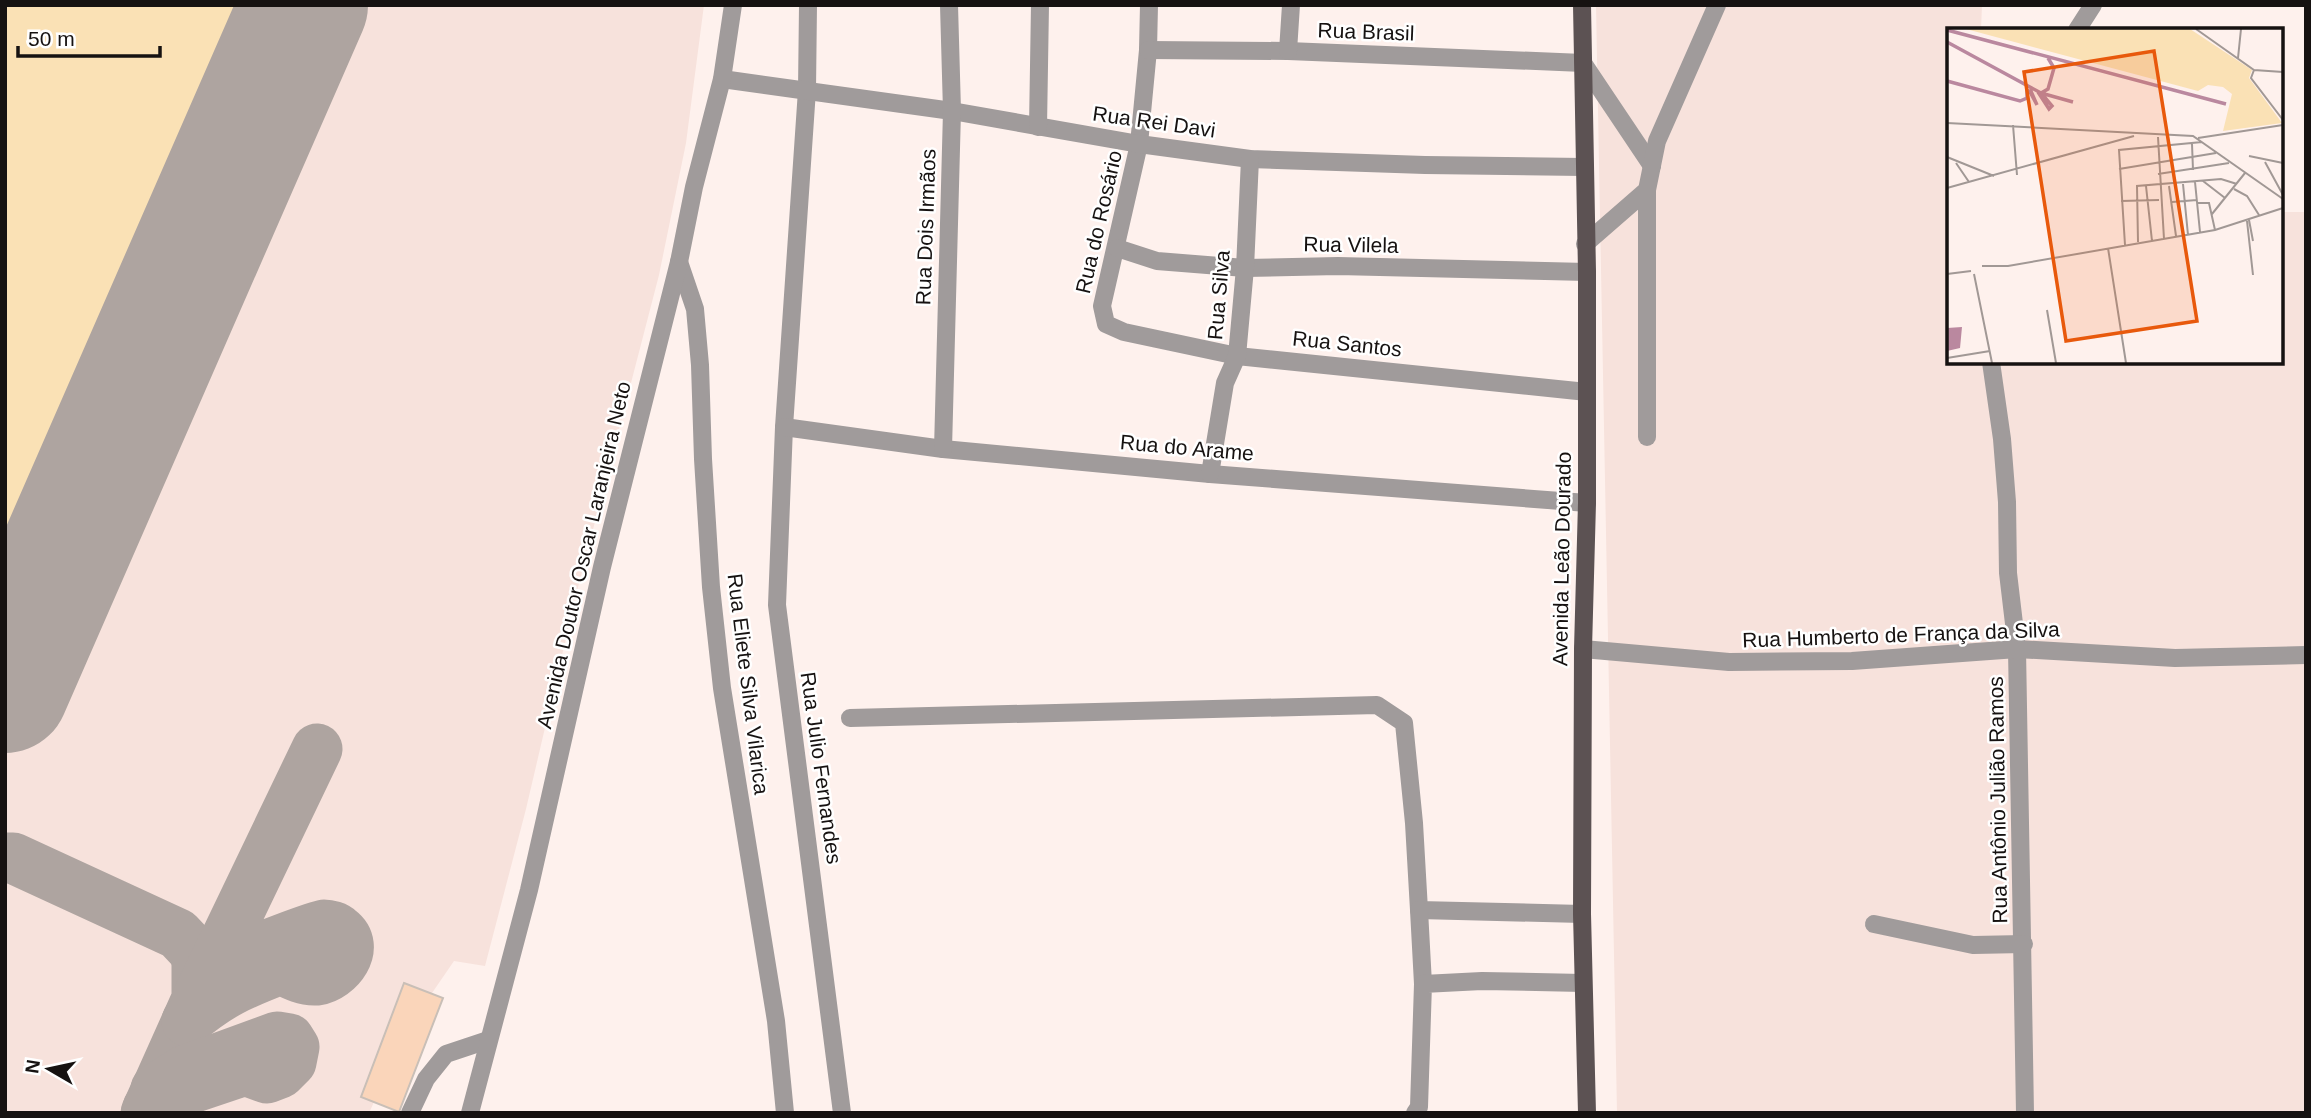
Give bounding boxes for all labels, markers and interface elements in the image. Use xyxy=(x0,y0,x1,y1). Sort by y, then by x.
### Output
scale bar xyxy=(18,14,159,58)
street label: Rua Brasil xyxy=(1317,18,1415,45)
text: 50 m xyxy=(28,27,75,50)
inset map xyxy=(1947,28,2283,364)
street label: Rua Rei Davi xyxy=(1091,102,1217,142)
street label: Rua Dois Irmãos xyxy=(911,148,940,306)
street label: Rua do Rosário xyxy=(1071,148,1126,296)
street label: Rua Vilela xyxy=(1303,232,1399,257)
street label: Rua Silva xyxy=(1203,249,1234,341)
street label: Rua Santos xyxy=(1291,326,1403,361)
street label: Avenida Doutor Oscar Laranjeira Neto xyxy=(532,379,635,731)
street label: Rua do Arame xyxy=(1119,430,1255,465)
street label: Avenida Leão Dourado xyxy=(1548,452,1575,666)
street label: Rua Eliete Silva Vilarica xyxy=(724,572,774,796)
street label: Rua Humberto de França da Silva xyxy=(1742,617,2060,652)
street label: Rua Julio Fernandes xyxy=(797,670,846,865)
street label: Rua Antônio Julião Ramos xyxy=(1984,676,2011,924)
north arrow xyxy=(14,1034,84,1104)
text: N xyxy=(21,1058,44,1075)

